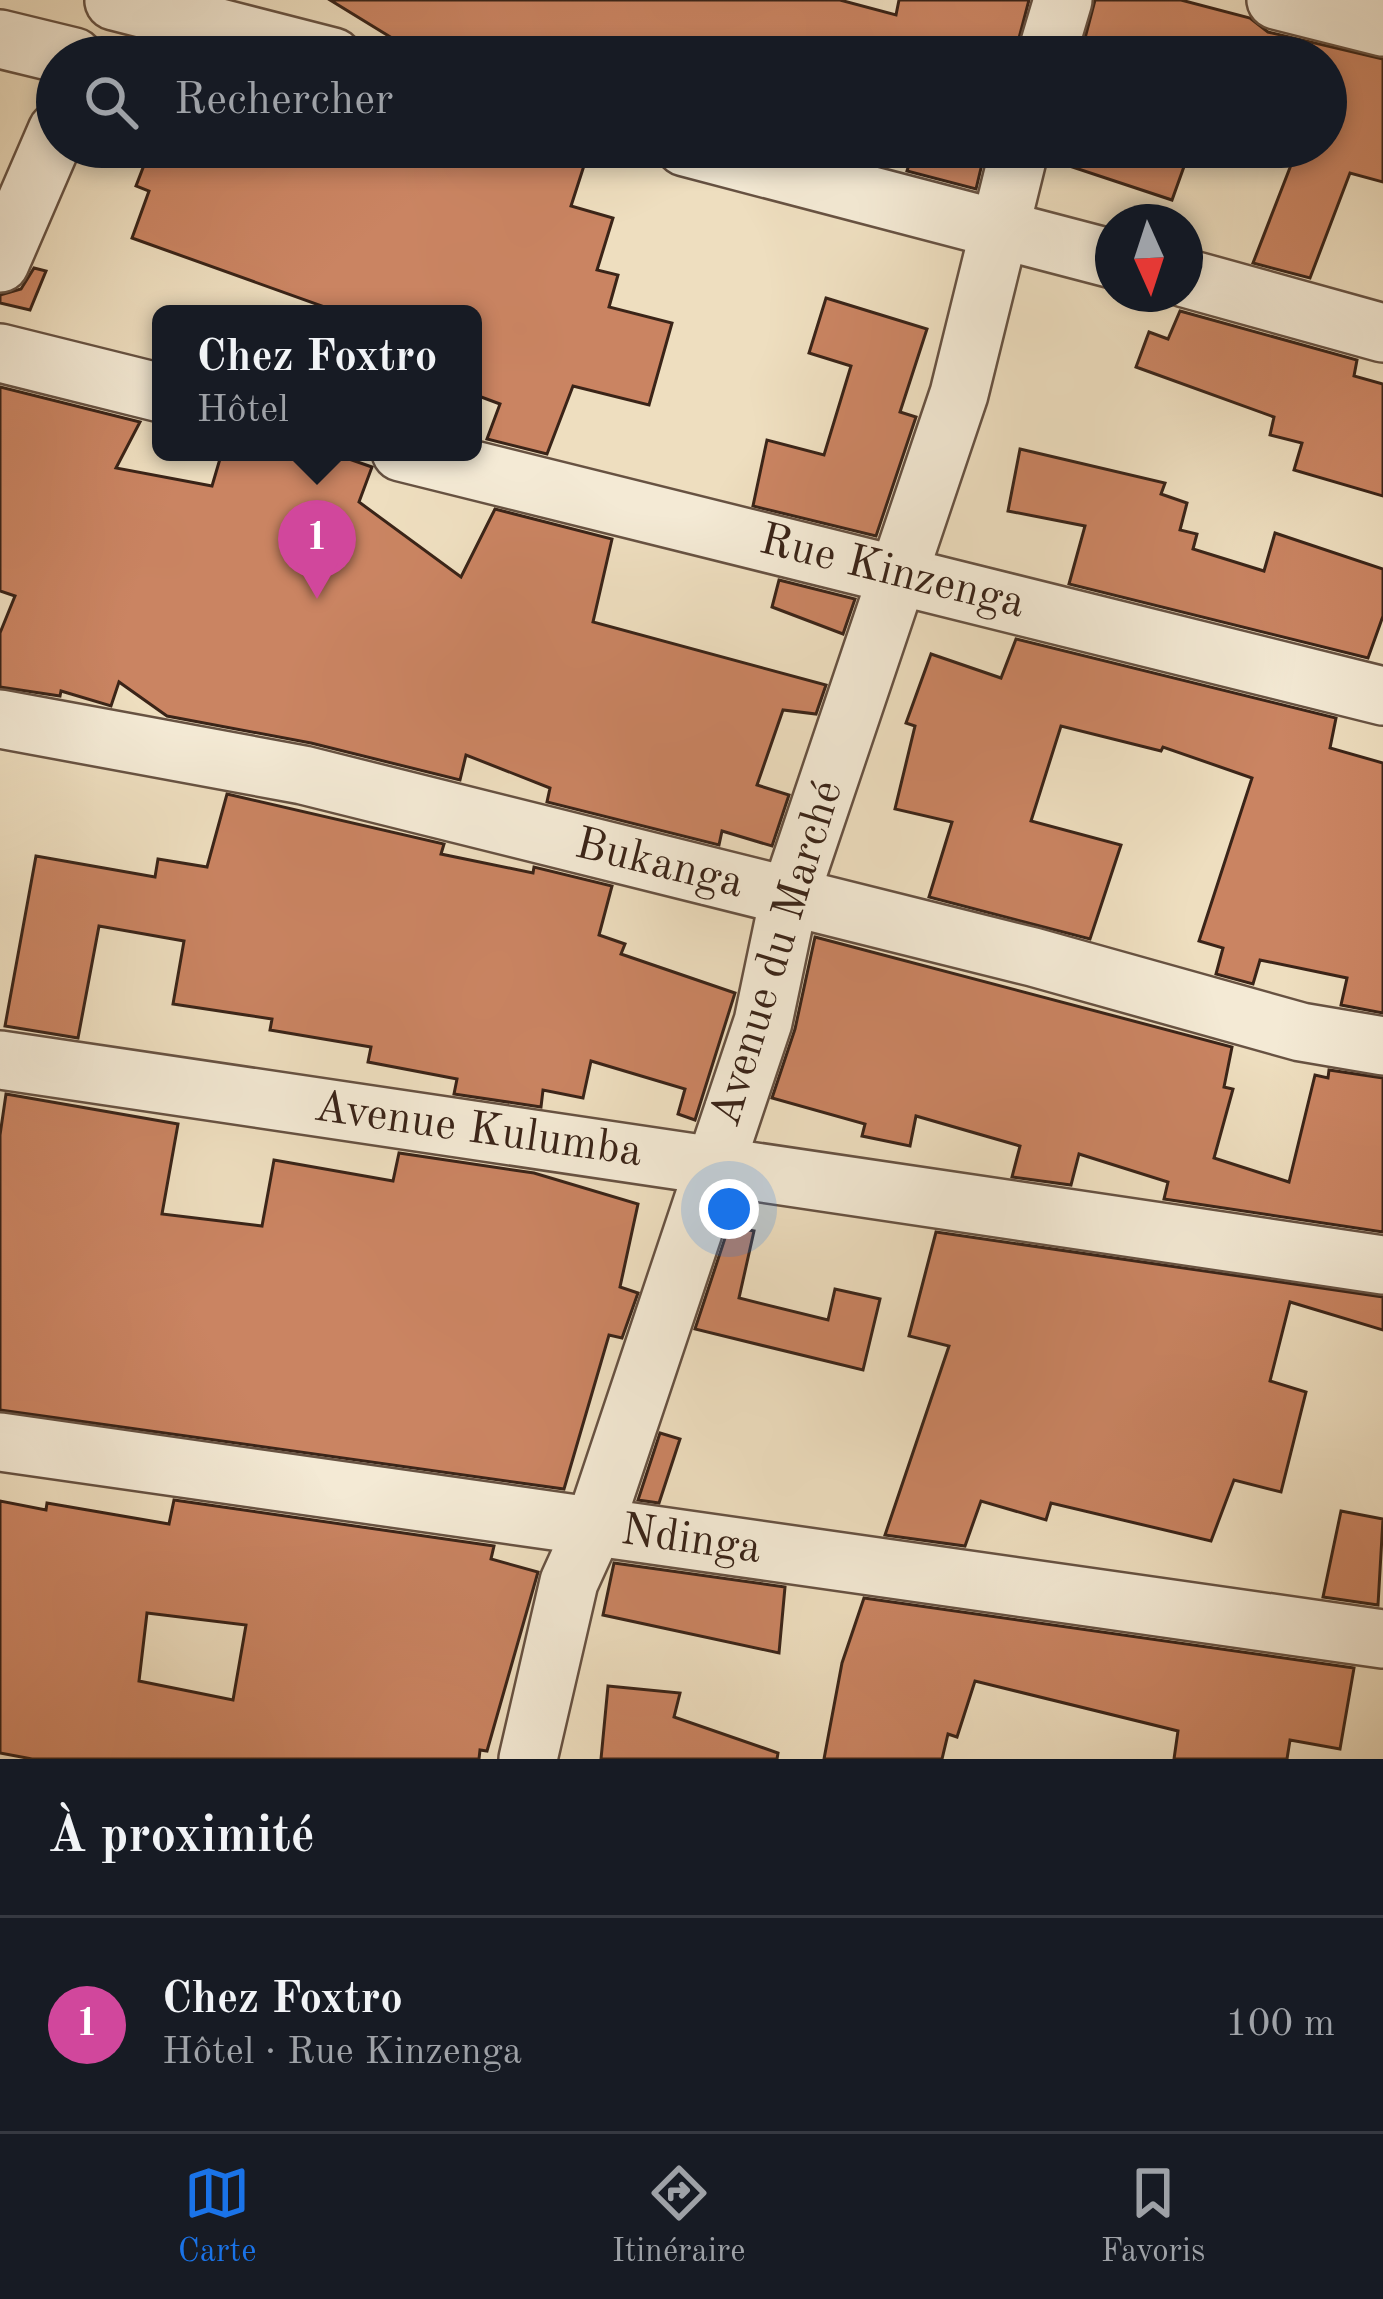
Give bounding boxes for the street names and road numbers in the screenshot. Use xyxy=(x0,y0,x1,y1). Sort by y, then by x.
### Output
street label: Rue Kinzenga xyxy=(755,518,1029,628)
street label: Avenue du Marché xyxy=(704,776,852,1132)
street label: Bukanga xyxy=(570,822,748,908)
street label: Avenue Kulumba xyxy=(311,1086,645,1176)
street label: Ndinga xyxy=(618,1509,764,1573)

